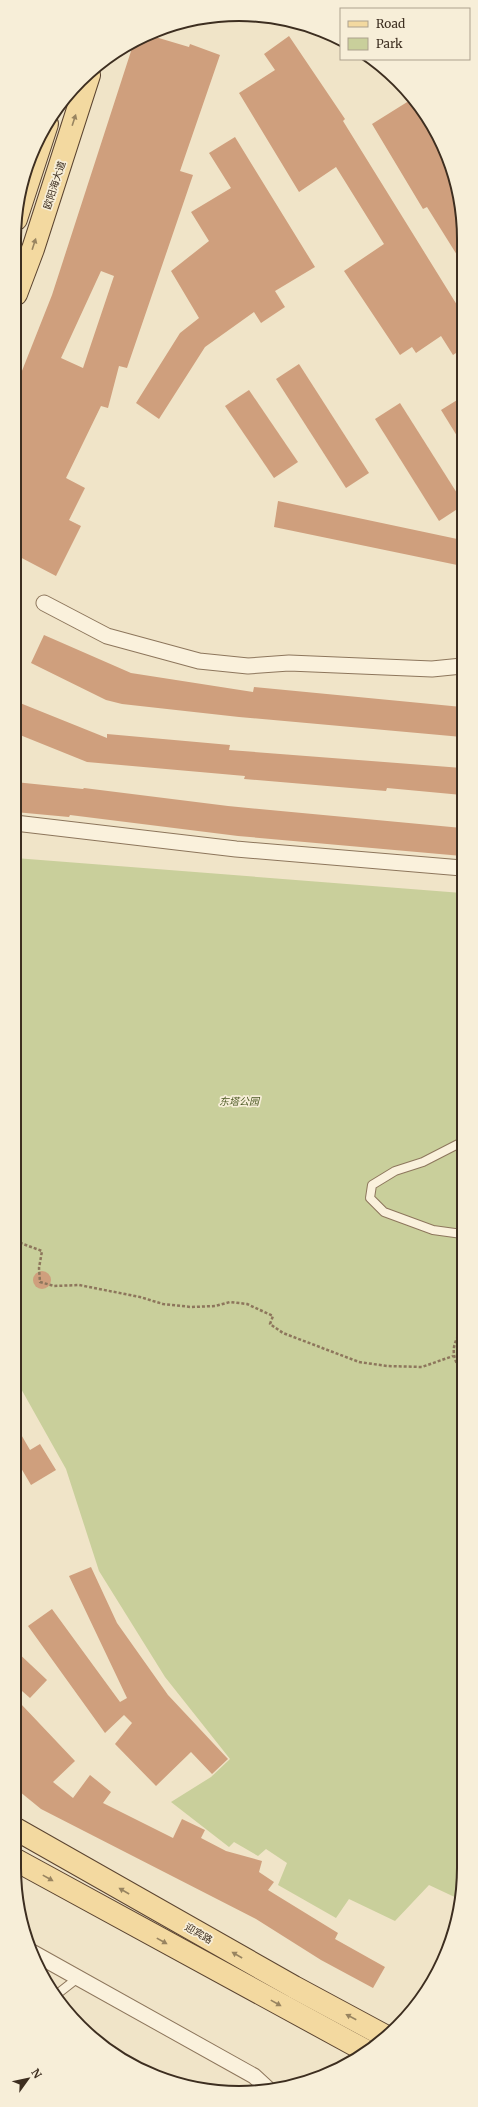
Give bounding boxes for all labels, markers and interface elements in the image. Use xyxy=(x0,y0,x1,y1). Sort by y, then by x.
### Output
legend xyxy=(340,8,470,60)
text: Road xyxy=(376,16,405,31)
text: Park xyxy=(376,36,403,51)
one-way arrow xyxy=(72,114,78,126)
street label: 欧阳海大道 xyxy=(41,159,68,211)
one-way arrow xyxy=(32,238,38,250)
park label: 东塔公园 xyxy=(219,1095,261,1108)
one-way arrow xyxy=(42,1875,54,1881)
one-way arrow xyxy=(118,1887,130,1894)
street label: 迎宾路 xyxy=(183,1920,215,1947)
one-way arrow xyxy=(156,1937,168,1944)
one-way arrow xyxy=(231,1951,243,1958)
one-way arrow xyxy=(270,2000,282,2007)
one-way arrow xyxy=(345,2014,357,2021)
north arrow xyxy=(8,2059,48,2099)
text: N xyxy=(28,2066,45,2081)

